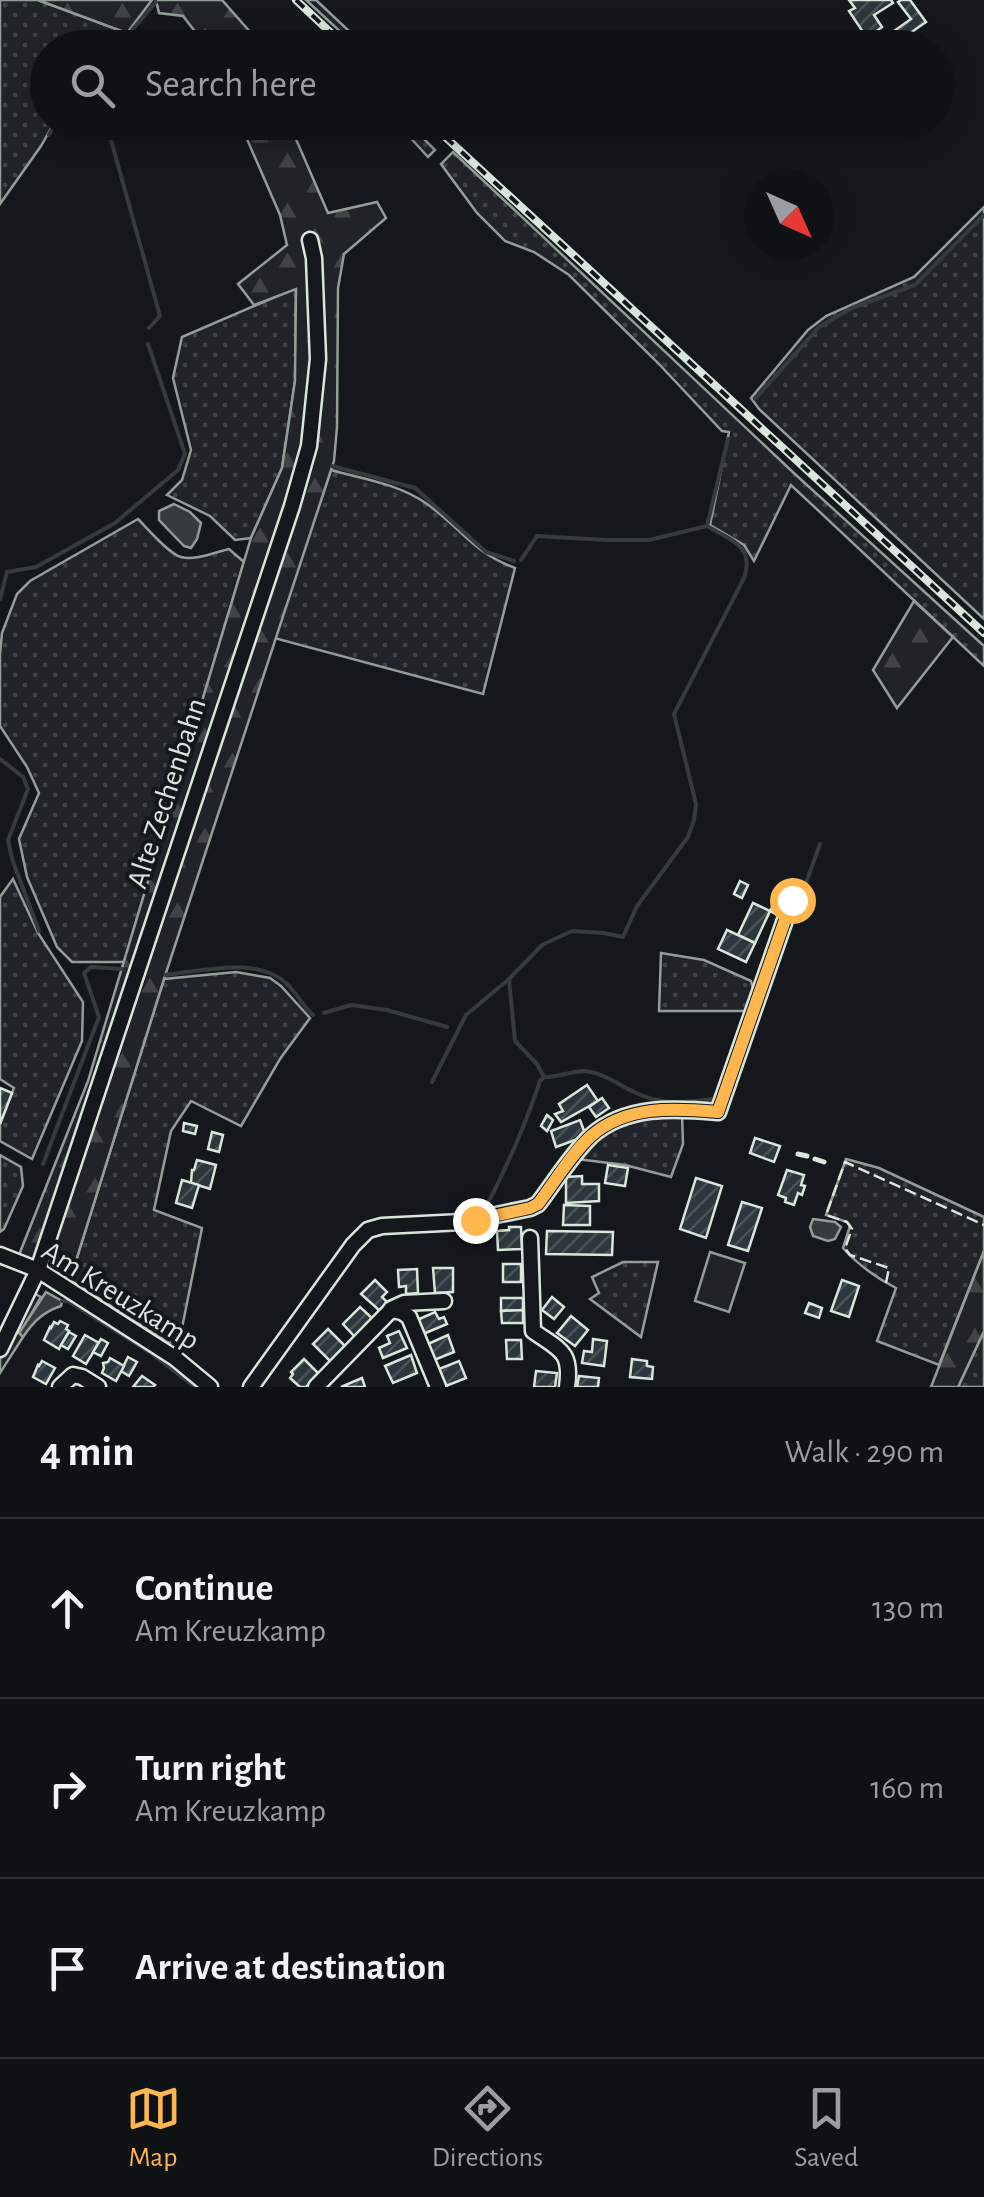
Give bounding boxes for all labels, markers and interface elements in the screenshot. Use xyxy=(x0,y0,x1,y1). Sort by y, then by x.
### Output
search box xyxy=(30,30,954,140)
icon: search xyxy=(65,58,120,113)
text: Search here xyxy=(145,66,317,104)
north arrow xyxy=(744,170,834,260)
street label: Alte Zechenbahn xyxy=(122,694,212,892)
route start xyxy=(770,878,816,924)
route end xyxy=(453,1198,499,1244)
street label: Am Kreuzkamp xyxy=(37,1236,204,1356)
text: 4 min xyxy=(40,1431,135,1473)
text: Walk · 290 m xyxy=(785,1436,944,1468)
text: Continue xyxy=(135,1570,273,1608)
icon: ahead xyxy=(40,1581,95,1636)
text: 130 m xyxy=(872,1592,944,1624)
text: Am Kreuzkamp xyxy=(135,1615,326,1647)
text: Turn right xyxy=(135,1750,285,1788)
icon: right xyxy=(40,1761,95,1816)
text: 160 m xyxy=(870,1772,944,1804)
text: Am Kreuzkamp xyxy=(135,1795,326,1827)
icon: arrive xyxy=(40,1941,95,1996)
text: Arrive at destination xyxy=(135,1949,446,1987)
tab: Map xyxy=(126,2081,181,2175)
tab: Directions xyxy=(432,2081,543,2175)
tab: Saved xyxy=(794,2081,858,2175)

